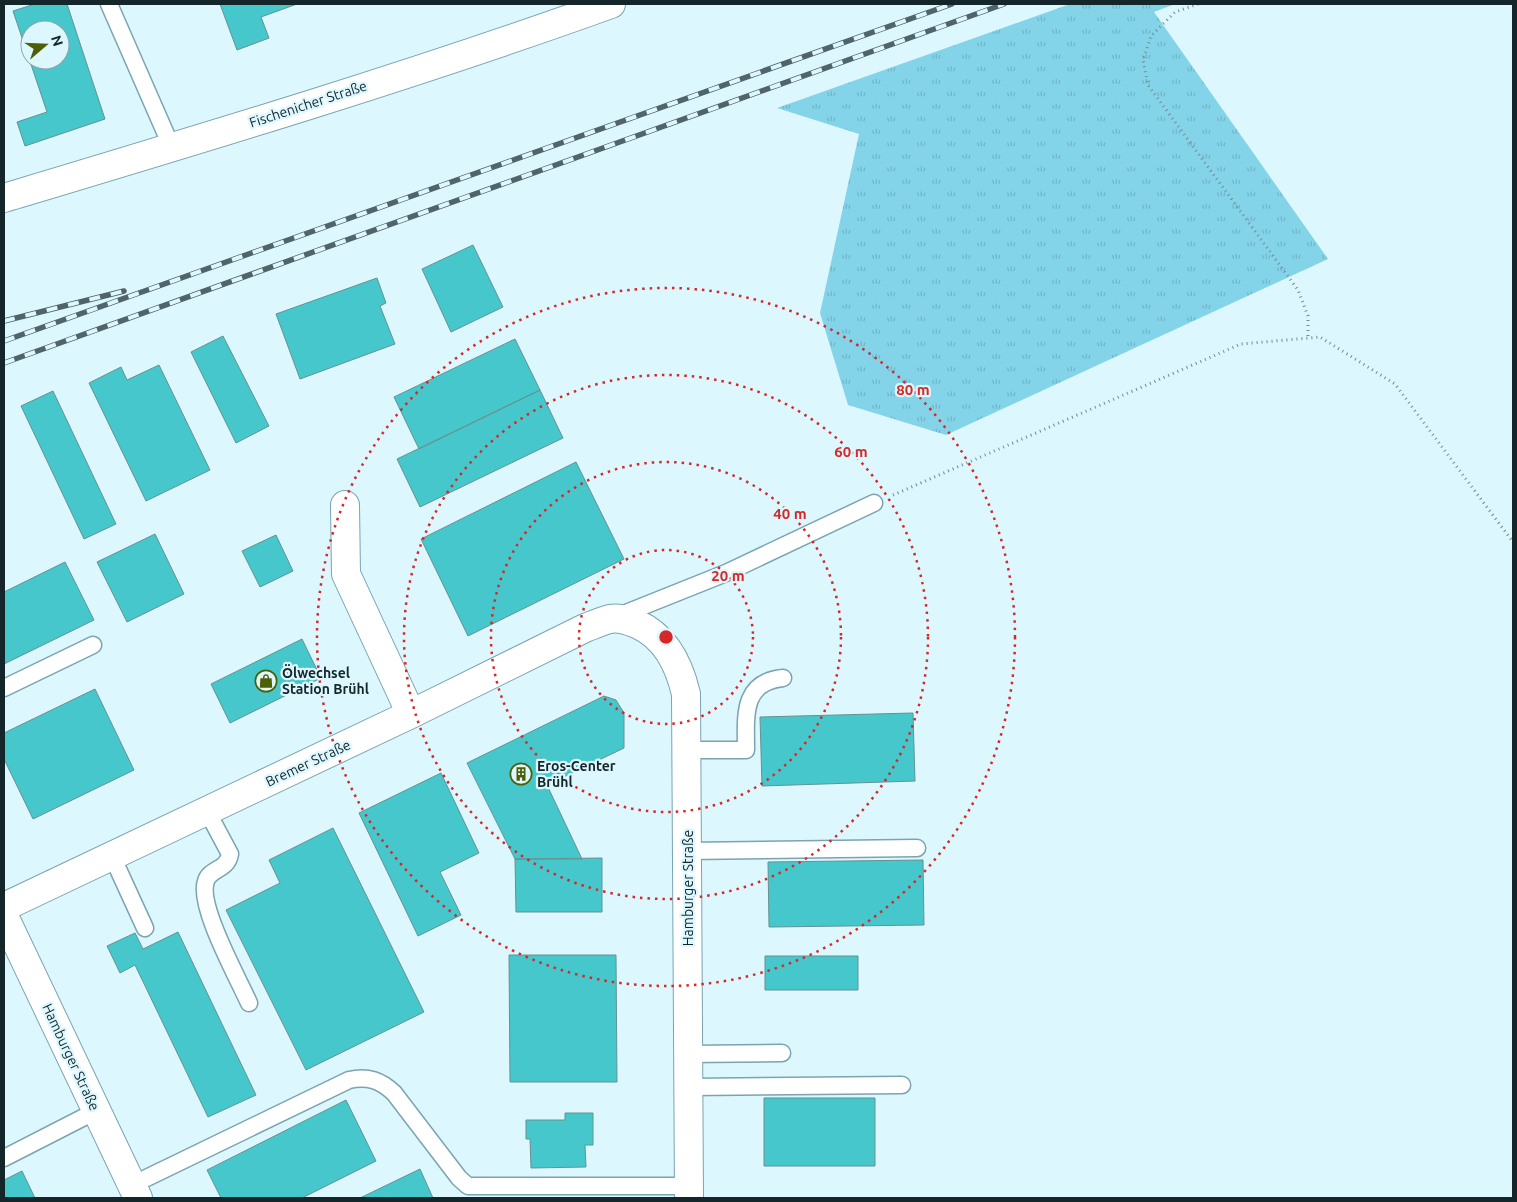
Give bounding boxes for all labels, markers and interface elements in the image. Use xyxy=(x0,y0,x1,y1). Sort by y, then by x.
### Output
north arrow xyxy=(20,20,70,70)
text: N xyxy=(48,33,67,48)
street label: Fischenicher Straße xyxy=(247,77,369,131)
text: 80 m xyxy=(896,381,930,398)
text: 60 m xyxy=(834,443,868,460)
text: 40 m xyxy=(773,505,807,522)
text: 20 m xyxy=(711,567,745,584)
centre of rings xyxy=(657,628,675,646)
place label: Ölwechsel Station Brühl xyxy=(282,664,369,697)
shop icon: Ölwechsel Station Brühl xyxy=(254,669,278,693)
street label: Bremer Straße xyxy=(263,736,353,790)
place label: Eros-Center Brühl xyxy=(537,758,616,790)
building icon: Eros-Center Brühl xyxy=(509,762,533,786)
street label: Hamburger Straße xyxy=(680,830,696,946)
street label: Hamburger Straße xyxy=(39,1001,103,1113)

